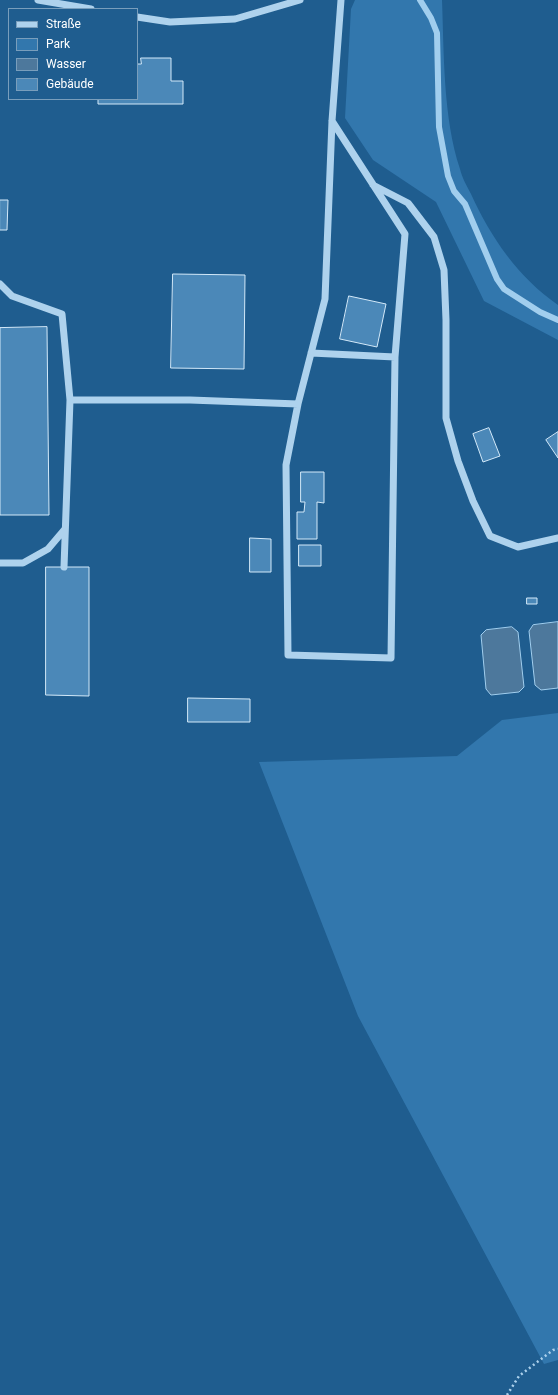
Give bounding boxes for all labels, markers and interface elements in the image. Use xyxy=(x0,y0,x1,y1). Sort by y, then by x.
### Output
legend xyxy=(8,8,138,100)
text: Straße xyxy=(46,17,81,31)
text: Park xyxy=(46,37,70,51)
text: Wasser xyxy=(46,57,86,71)
text: Gebäude xyxy=(46,77,94,91)

